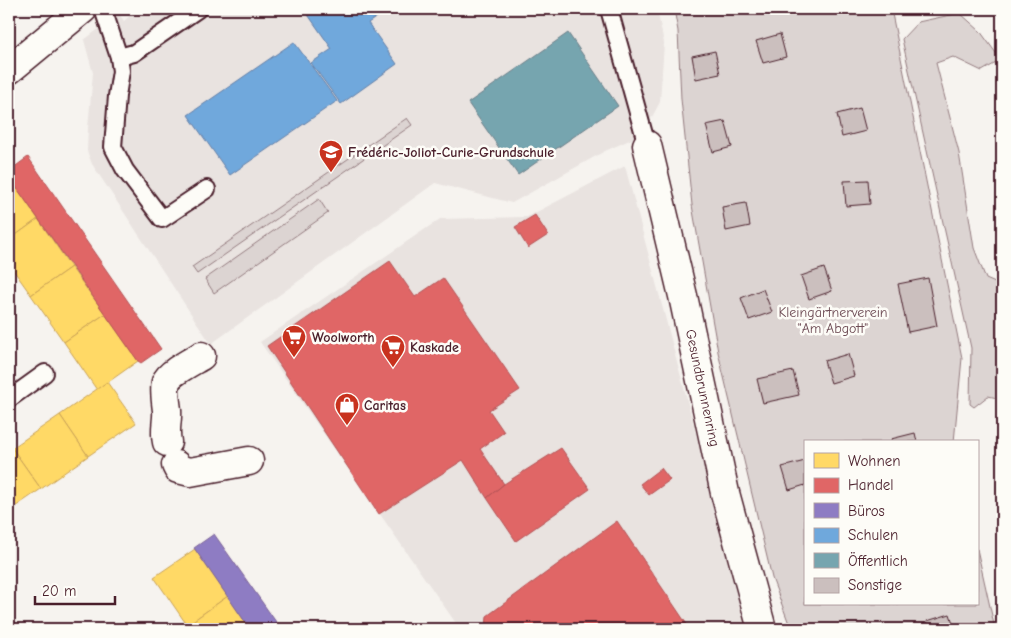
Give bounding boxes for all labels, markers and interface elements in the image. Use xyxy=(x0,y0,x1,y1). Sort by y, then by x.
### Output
school or university icon: Frédéric-Joliot-Curie-Grundschule xyxy=(318,139,344,173)
place label: Frédéric-Joliot-Curie-Grundschule xyxy=(348,144,554,161)
park label: Kleingärtnerverein "Am Abgott" xyxy=(778,304,888,337)
supermarket icon: Woolworth xyxy=(281,324,307,358)
street label: Gesundbrunnenring xyxy=(682,328,723,448)
place label: Woolworth xyxy=(312,329,375,346)
supermarket icon: Kaskade xyxy=(380,334,406,368)
place label: Kaskade xyxy=(410,339,459,356)
shop icon: Caritas xyxy=(334,392,360,426)
place label: Caritas xyxy=(364,397,406,414)
legend xyxy=(804,440,978,606)
text: Wohnen xyxy=(848,452,901,470)
text: Handel xyxy=(848,476,894,494)
text: Büros xyxy=(848,502,885,520)
text: Schulen xyxy=(848,526,898,544)
text: Öffentlich xyxy=(848,552,908,570)
scale bar xyxy=(35,573,115,605)
text: Sonstige xyxy=(848,576,902,594)
text: 20 m xyxy=(42,582,76,600)

